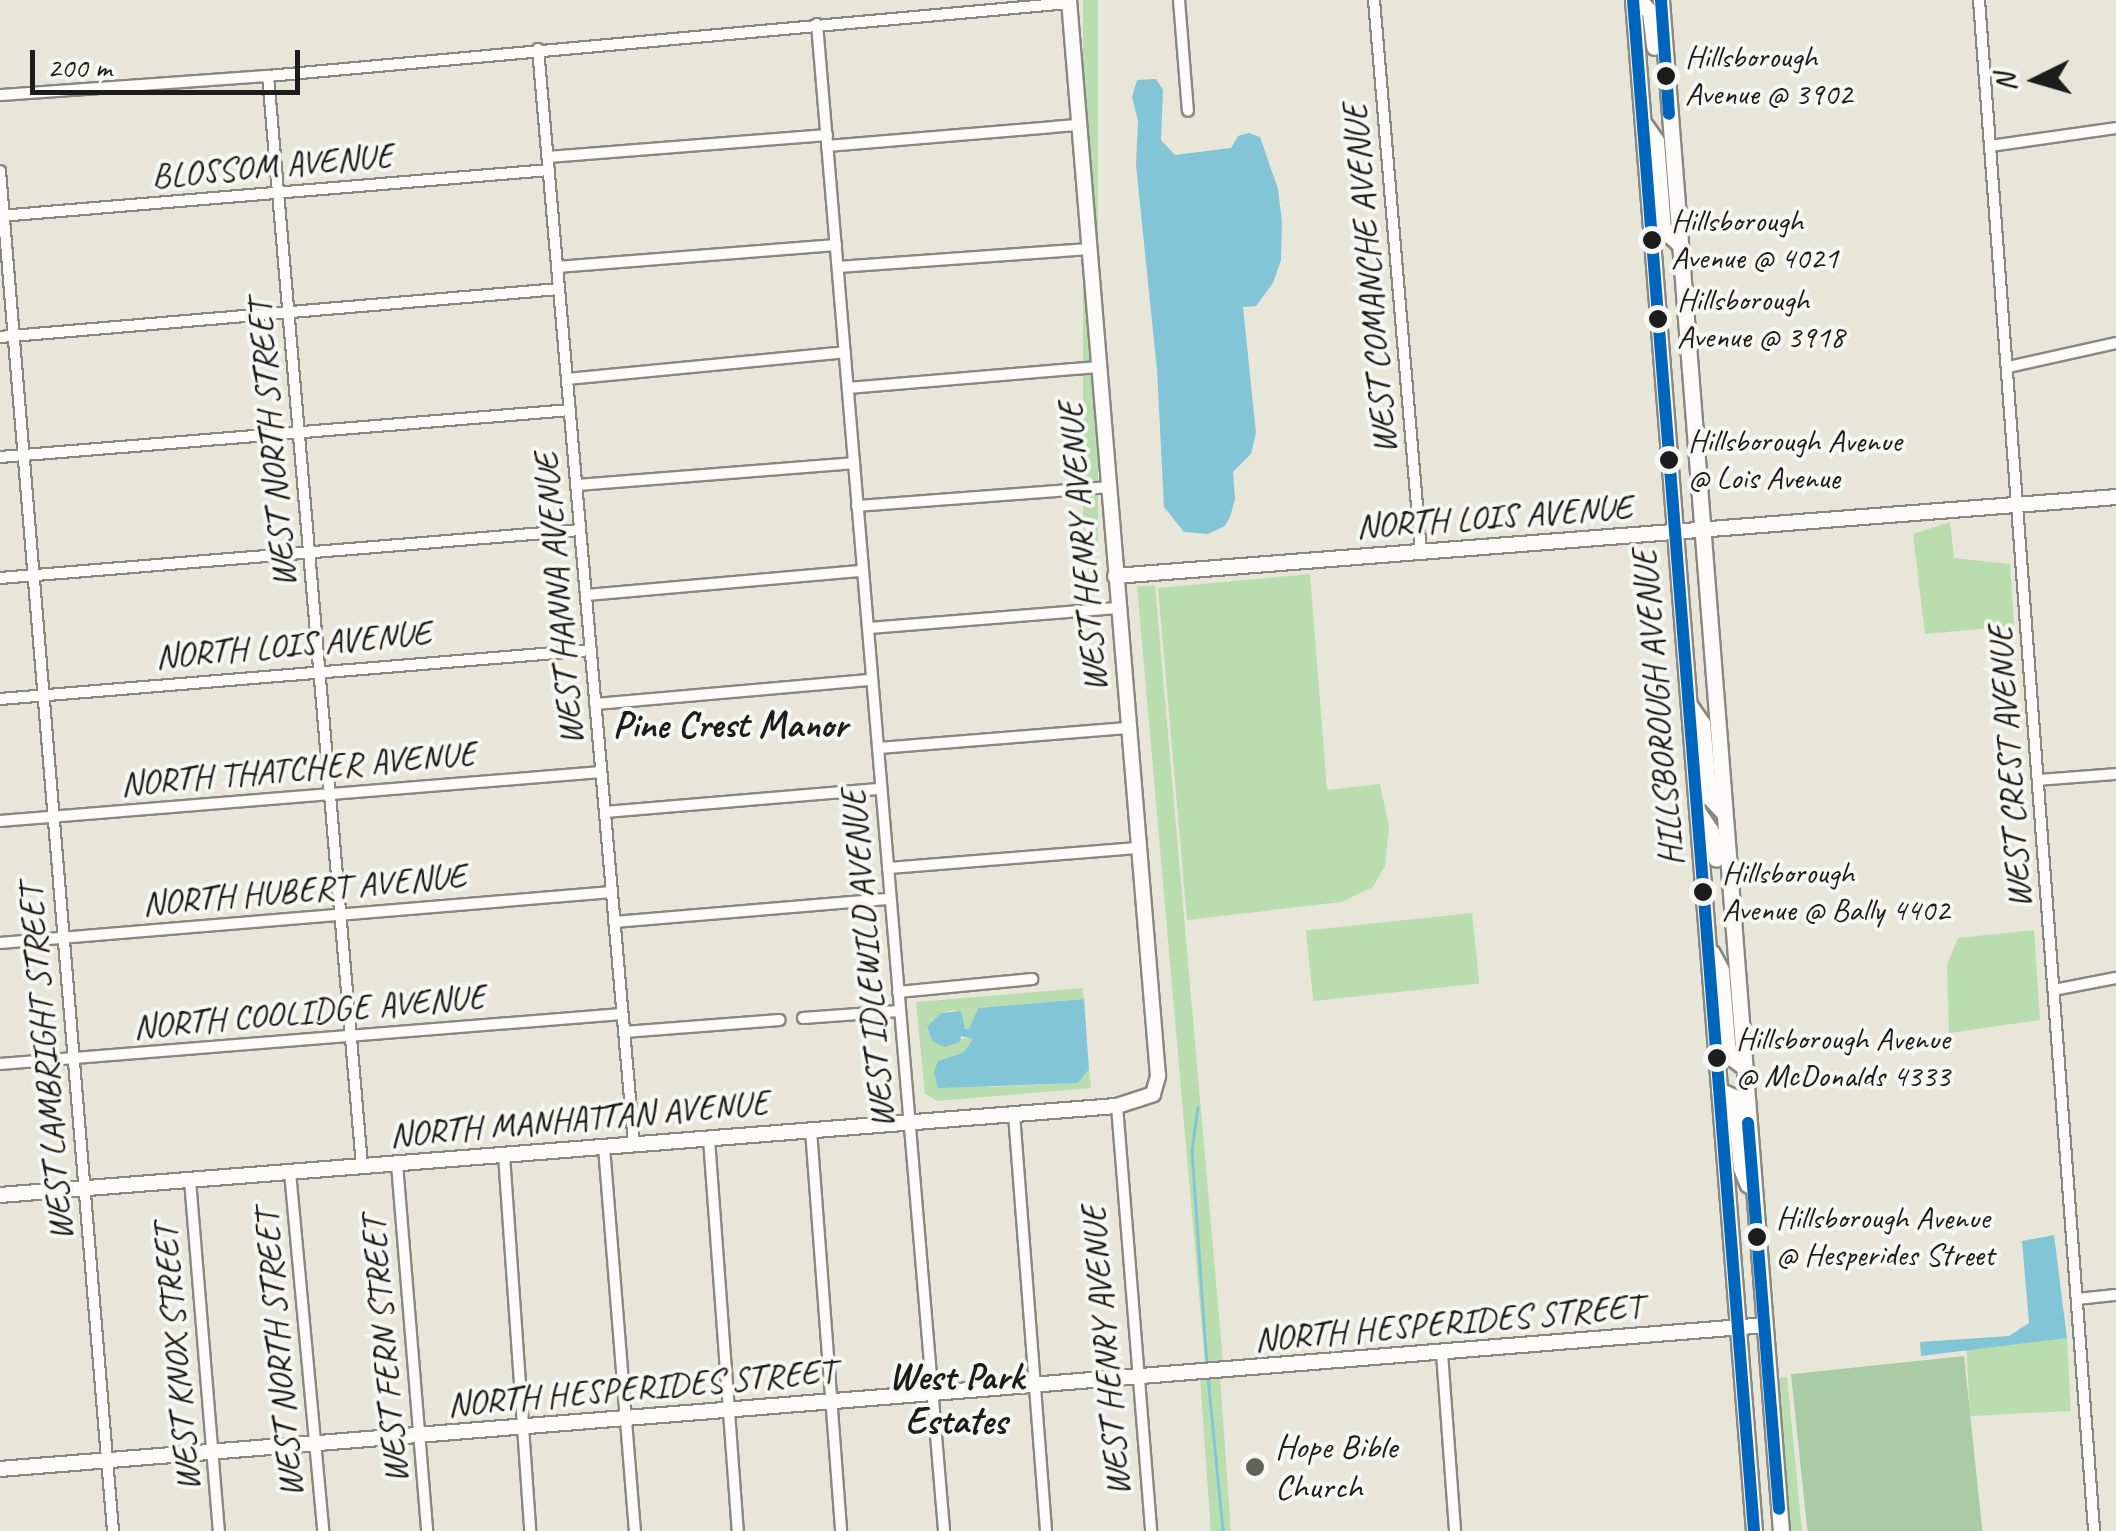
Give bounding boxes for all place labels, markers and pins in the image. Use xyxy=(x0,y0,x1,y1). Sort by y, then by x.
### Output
place label: Hillsborough Avenue @ 3902 xyxy=(1685,39,1852,114)
marker: Hillsborough Avenue @ 3902 xyxy=(1656,66,1676,86)
place label: Hillsborough Avenue @ 4021 xyxy=(1671,203,1838,278)
marker: Hillsborough Avenue @ 4021 xyxy=(1642,230,1662,250)
place label: Hillsborough Avenue @ 3918 xyxy=(1677,282,1844,357)
marker: Hillsborough Avenue @ 3918 xyxy=(1648,309,1668,329)
place label: Hillsborough Avenue @ Lois Avenue xyxy=(1688,423,1901,498)
marker: Hillsborough Avenue @ Lois Avenue xyxy=(1659,450,1679,470)
place label: Hillsborough Avenue @ Bally 4402 xyxy=(1722,855,1949,930)
marker: Hillsborough Avenue @ Bally 4402 xyxy=(1693,882,1713,902)
place label: Hillsborough Avenue @ McDonalds 4333 xyxy=(1736,1021,1950,1096)
marker: Hillsborough Avenue @ McDonalds 4333 xyxy=(1707,1048,1727,1068)
place label: Hillsborough Avenue @ Hesperides Street xyxy=(1776,1200,1995,1275)
marker: Hillsborough Avenue @ Hesperides Street xyxy=(1747,1227,1767,1247)
place label: Hope Bible Church xyxy=(1275,1426,1398,1508)
marker: Hope Bible Church xyxy=(1244,1456,1266,1478)

